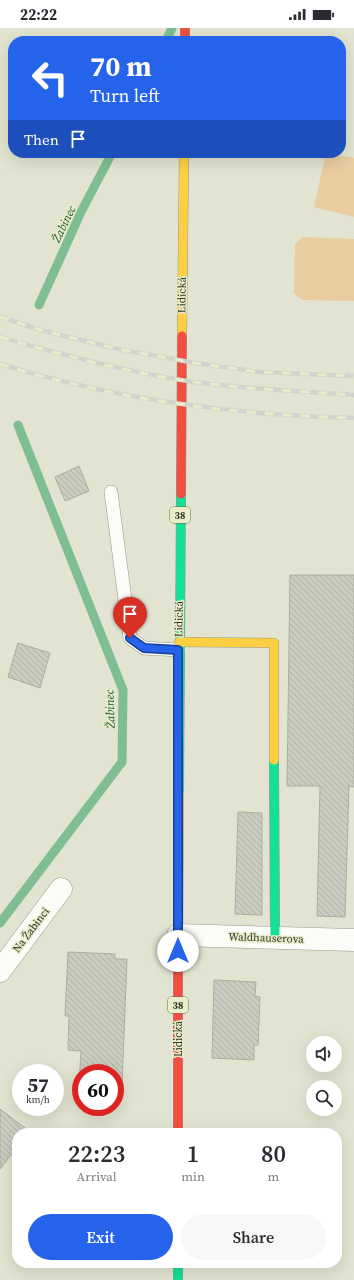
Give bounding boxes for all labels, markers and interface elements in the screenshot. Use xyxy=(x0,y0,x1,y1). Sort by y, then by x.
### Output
text: 22:22 xyxy=(20,4,57,25)
text: 70 m xyxy=(90,47,152,85)
icon: left xyxy=(24,52,76,104)
text: Turn left xyxy=(90,83,160,108)
icon: arrive xyxy=(67,128,89,150)
text: Then xyxy=(24,129,59,150)
water label: Žabinec xyxy=(48,203,80,246)
street label: Lidická xyxy=(174,276,190,313)
road number: 38 xyxy=(170,507,190,523)
pin xyxy=(113,597,147,638)
street label: Lidická xyxy=(171,600,187,637)
icon: arrive xyxy=(119,603,141,625)
water label: Žabinec xyxy=(101,689,119,730)
street label: Na Žabinci xyxy=(9,904,53,956)
street label: Waldhauserova xyxy=(228,929,304,947)
position arrow xyxy=(157,930,199,972)
road number: 38 xyxy=(168,997,188,1013)
street label: Lidická xyxy=(171,1020,186,1057)
map controls xyxy=(306,1036,342,1116)
button: sound xyxy=(306,1036,342,1072)
speed limit sign: 60 xyxy=(72,1064,124,1116)
text: 57 xyxy=(27,1071,49,1099)
button: search xyxy=(306,1080,342,1116)
text: km/h xyxy=(26,1093,50,1106)
text: 22:23 xyxy=(68,1137,125,1170)
text: 1 xyxy=(187,1137,199,1170)
text: 80 xyxy=(261,1137,286,1170)
text: Arrival xyxy=(77,1168,117,1185)
text: min xyxy=(181,1168,205,1185)
text: m xyxy=(268,1168,279,1185)
button: Exit xyxy=(28,1214,173,1260)
button: Share xyxy=(181,1214,326,1260)

